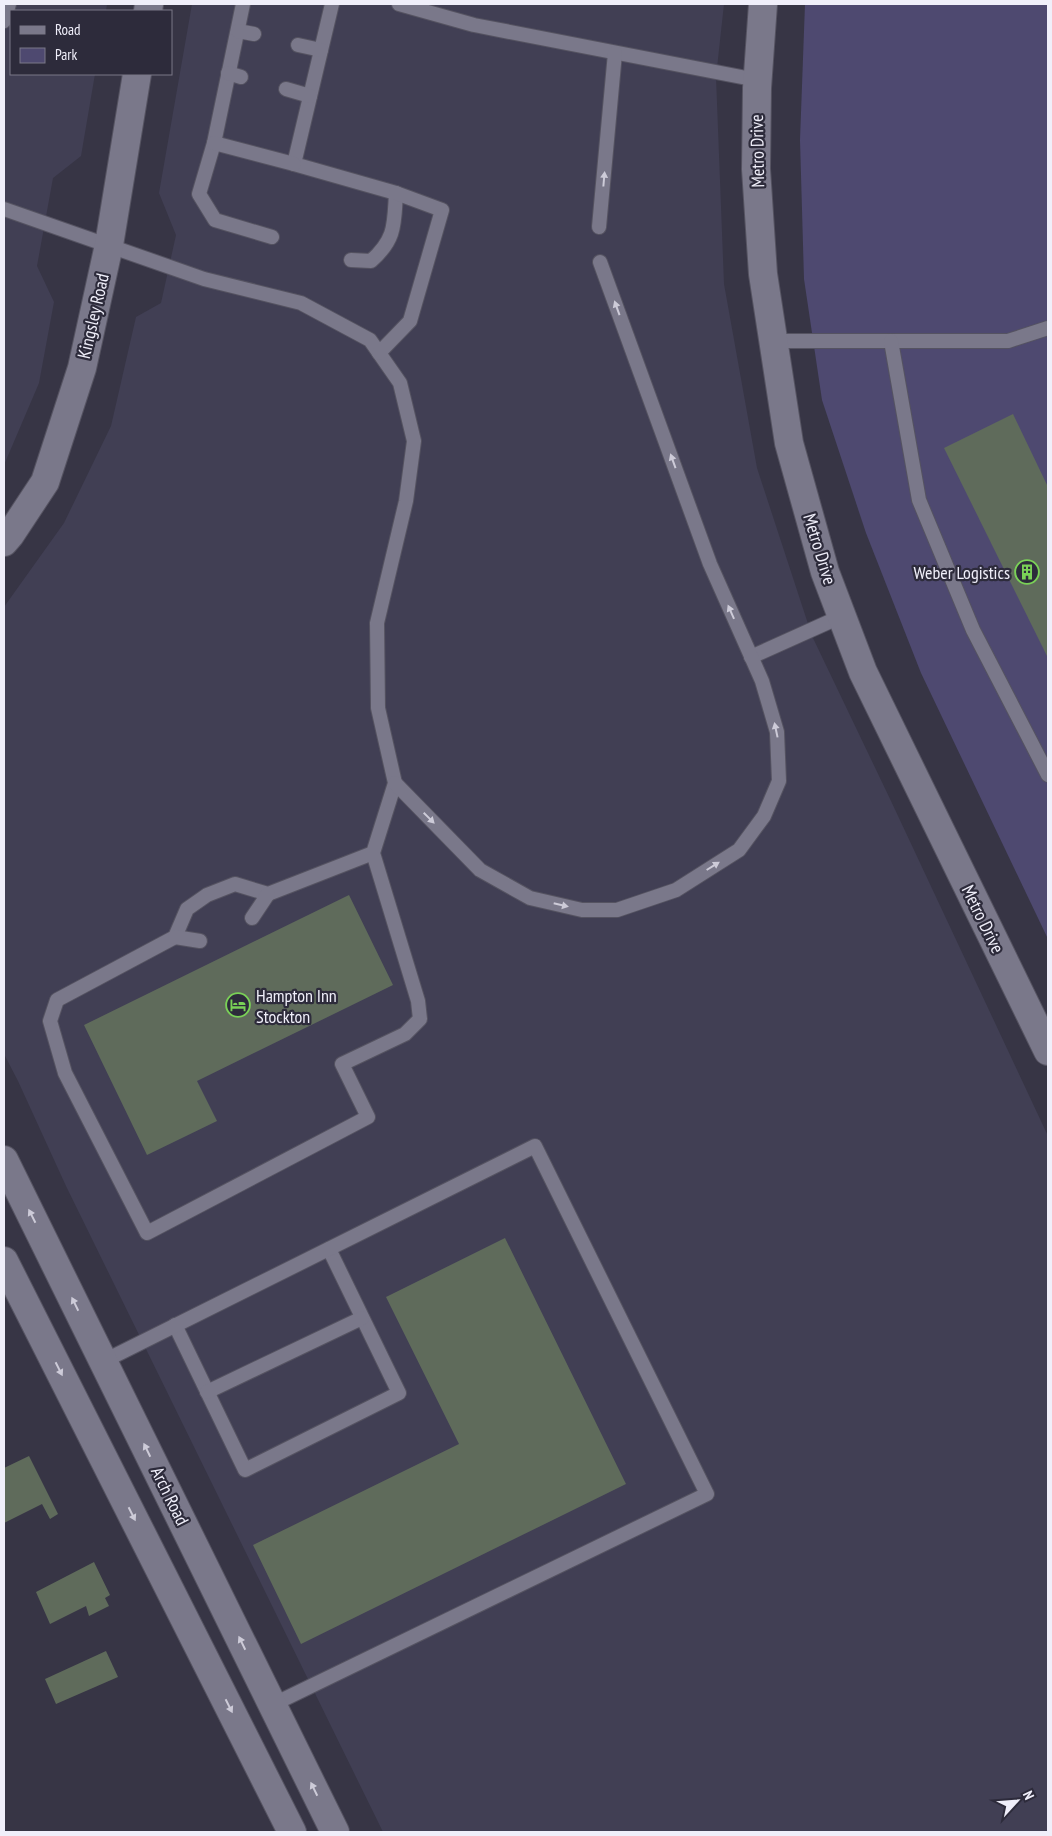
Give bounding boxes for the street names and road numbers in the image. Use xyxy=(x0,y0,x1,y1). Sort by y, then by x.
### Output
street label: Metro Drive xyxy=(745,114,769,188)
street label: Kingsley Road xyxy=(72,271,114,361)
street label: Metro Drive xyxy=(798,511,842,587)
street label: Metro Drive xyxy=(957,881,1009,957)
street label: Arch Road xyxy=(146,1463,194,1529)

